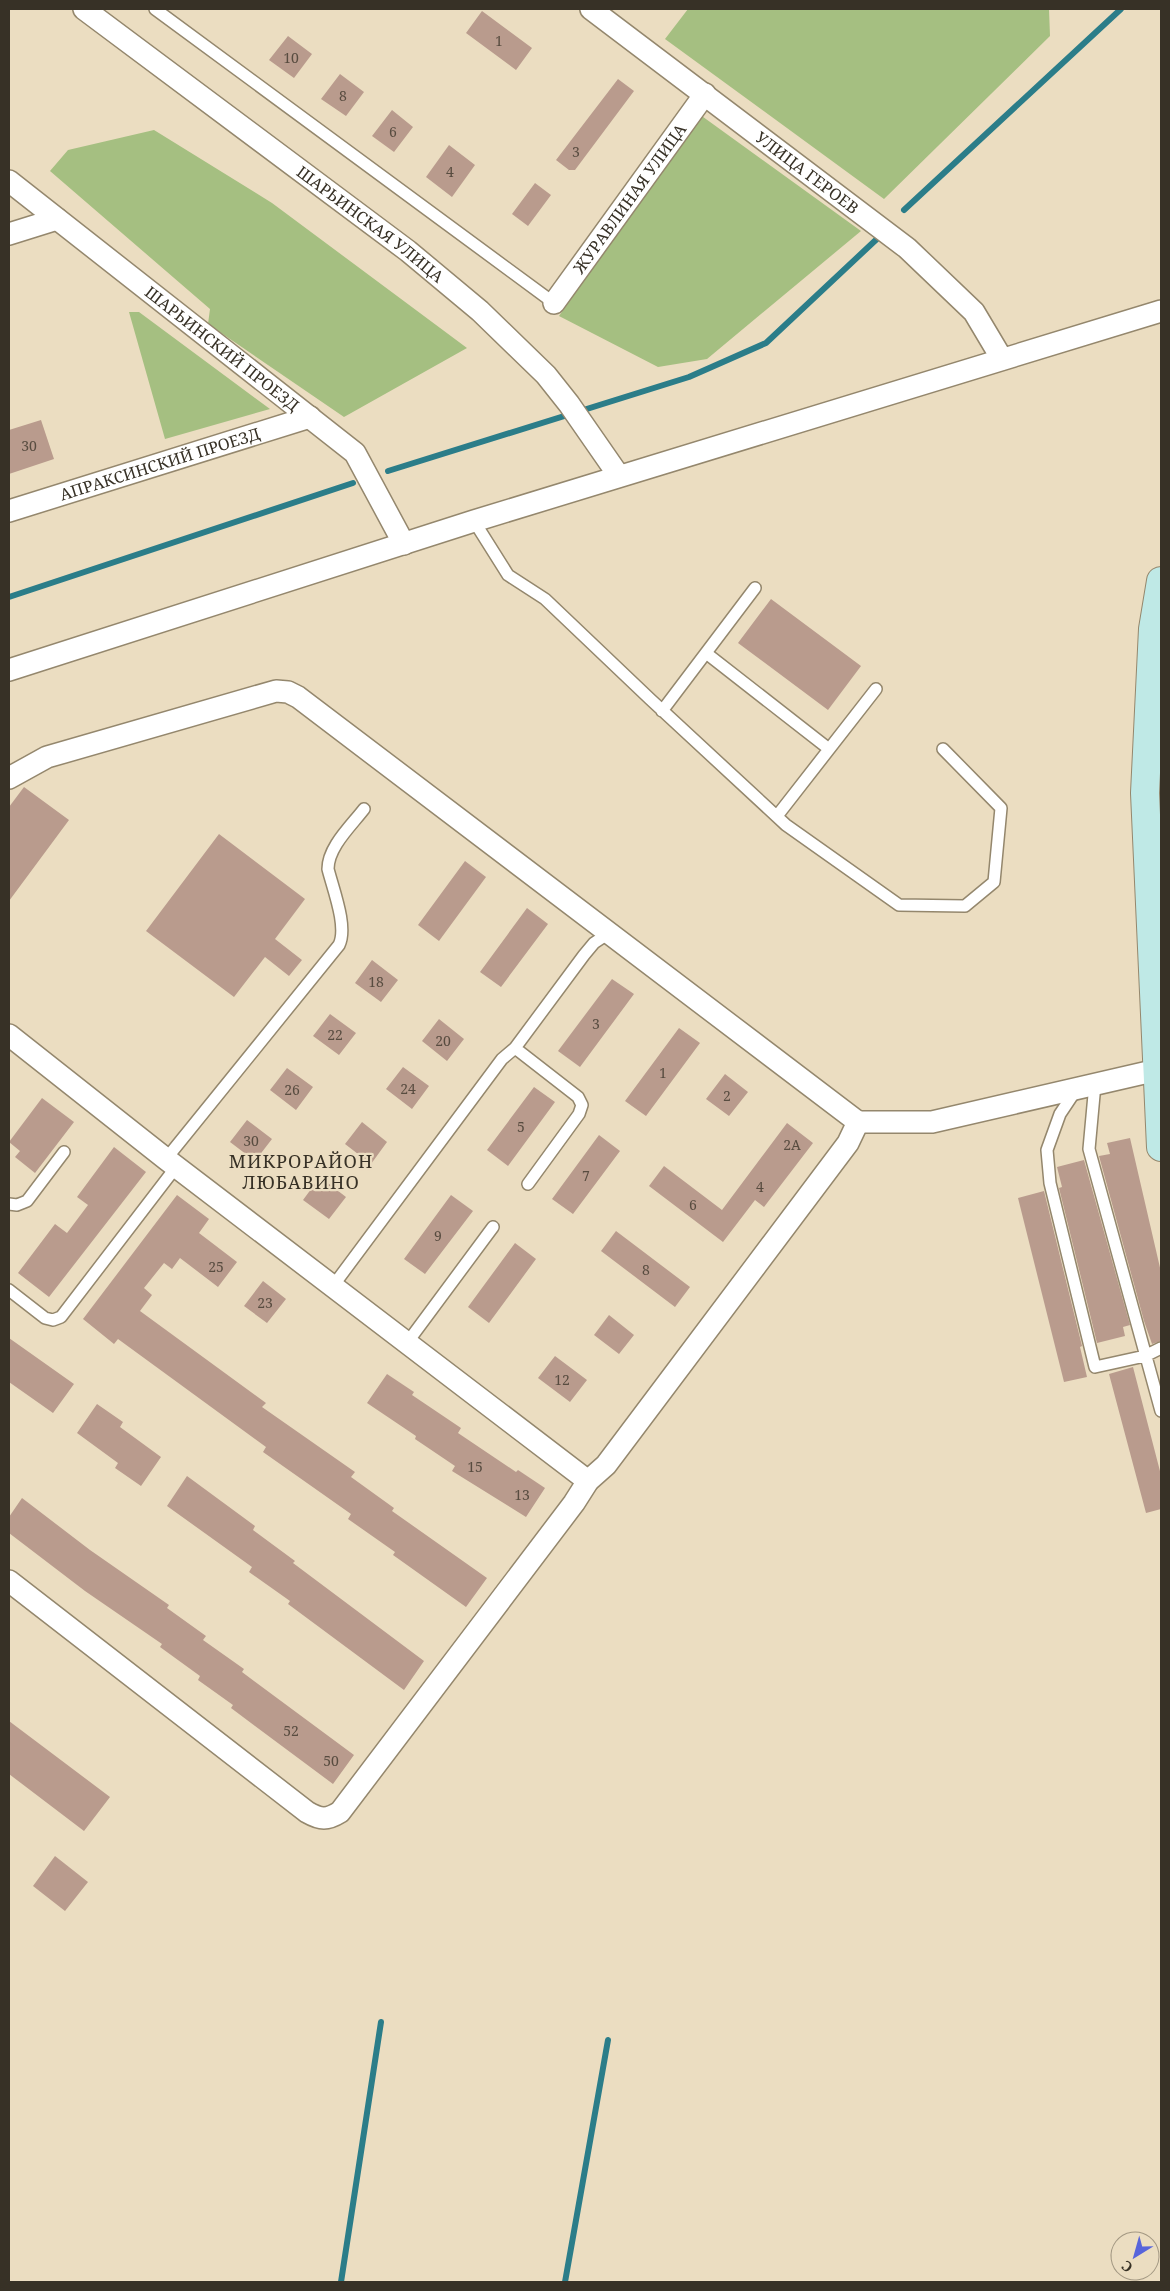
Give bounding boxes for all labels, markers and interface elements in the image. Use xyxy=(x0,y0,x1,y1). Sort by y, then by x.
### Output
house number: 1 xyxy=(495,31,503,50)
house number: 10 xyxy=(283,48,299,67)
house number: 8 xyxy=(339,86,347,105)
street label: ЖУРАВЛИНАЯ УЛИЦА xyxy=(567,118,692,279)
house number: 6 xyxy=(389,122,397,141)
street label: УЛИЦА ГЕРОЕВ xyxy=(751,126,863,219)
house number: 3 xyxy=(572,142,580,161)
street label: ШАРЬИНСКАЯ УЛИЦА xyxy=(292,161,449,288)
house number: 4 xyxy=(446,162,454,181)
street label: ШАРЬИНСКИЙ ПРОЕЗД xyxy=(140,281,304,416)
street label: АПРАКСИНСКИЙ ПРОЕЗД xyxy=(57,422,263,505)
house number: 30 xyxy=(21,436,37,455)
house number: 18 xyxy=(368,972,384,991)
house number: 3 xyxy=(592,1014,600,1033)
house number: 22 xyxy=(327,1025,343,1044)
house number: 20 xyxy=(435,1031,451,1050)
house number: 1 xyxy=(659,1063,667,1082)
house number: 24 xyxy=(400,1079,416,1098)
house number: 26 xyxy=(284,1080,300,1099)
house number: 2 xyxy=(723,1086,731,1105)
house number: 5 xyxy=(517,1117,525,1136)
house number: 30 xyxy=(243,1131,259,1150)
house number: 2А xyxy=(783,1135,801,1154)
district label: МИКРОРАЙОН ЛЮБАВИНО xyxy=(229,1149,373,1194)
house number: 7 xyxy=(582,1166,590,1185)
house number: 4 xyxy=(756,1177,764,1196)
house number: 6 xyxy=(689,1195,697,1214)
house number: 9 xyxy=(434,1226,442,1245)
house number: 25 xyxy=(208,1257,224,1276)
house number: 8 xyxy=(642,1260,650,1279)
house number: 23 xyxy=(257,1293,273,1312)
house number: 12 xyxy=(554,1370,570,1389)
house number: 15 xyxy=(467,1457,483,1476)
house number: 13 xyxy=(514,1485,530,1504)
house number: 52 xyxy=(283,1721,299,1740)
house number: 50 xyxy=(323,1751,339,1770)
north arrow xyxy=(1110,2231,1160,2281)
text: С xyxy=(1117,2256,1136,2277)

